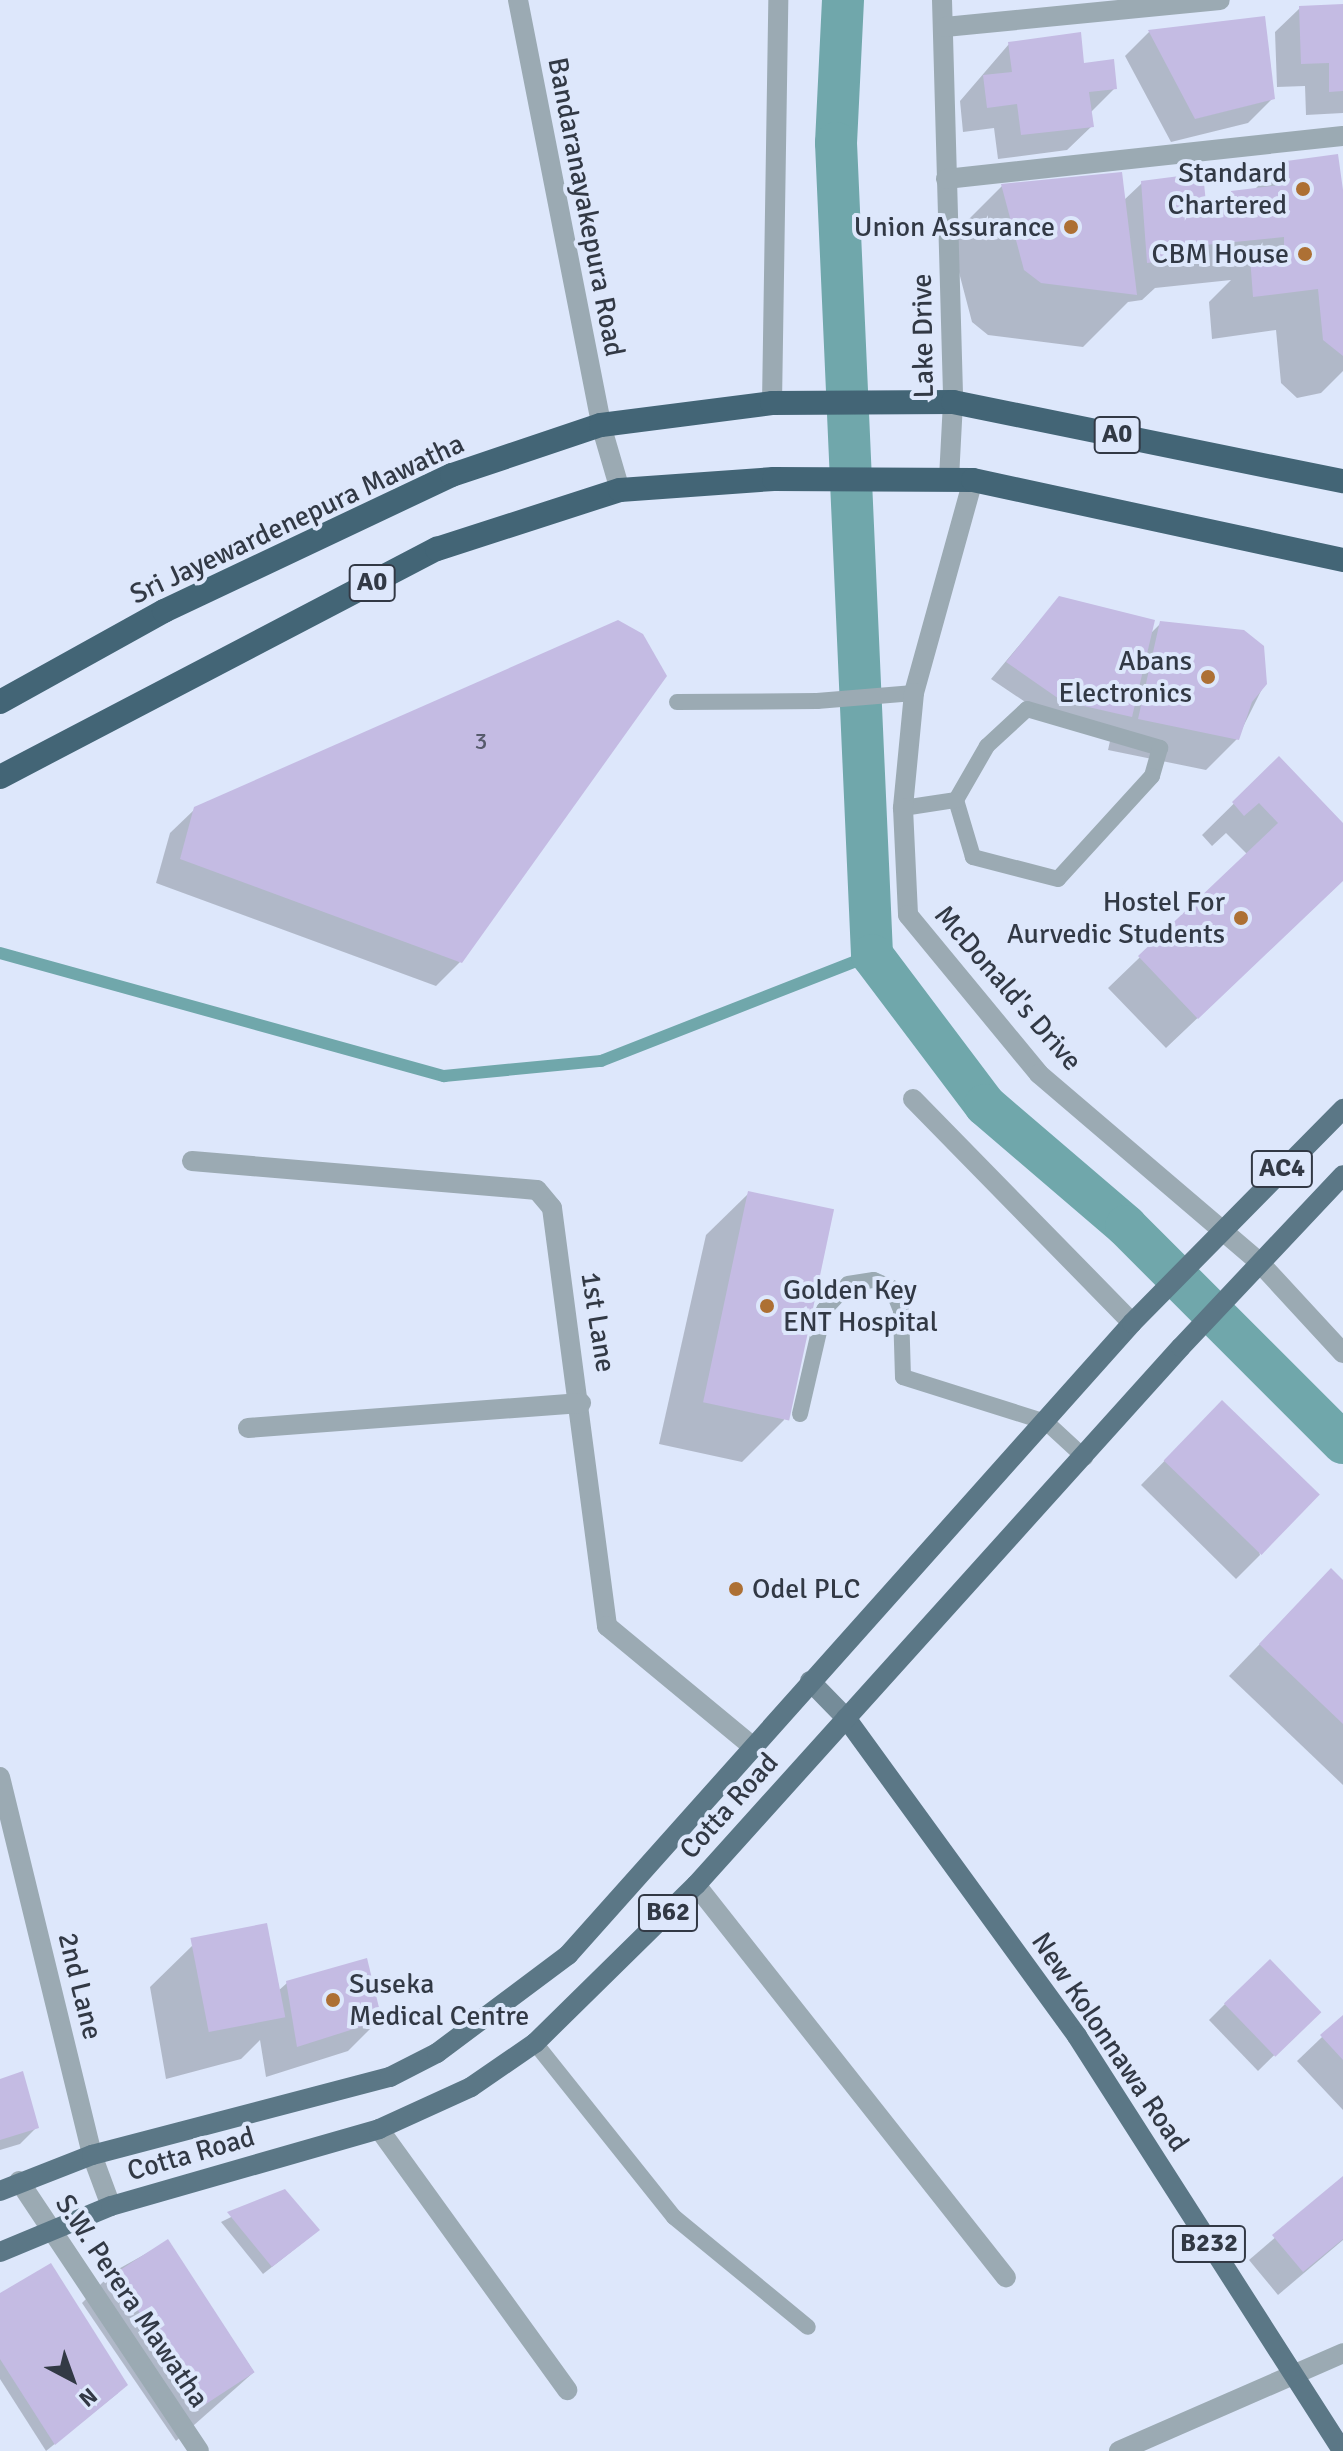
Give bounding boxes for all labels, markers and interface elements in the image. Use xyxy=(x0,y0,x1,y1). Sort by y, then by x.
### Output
street label: Bandaranayakepura Road xyxy=(541,55,631,359)
place label: Standard Chartered xyxy=(1168,156,1287,222)
marker: Standard Chartered xyxy=(1294,180,1312,198)
place label: Union Assurance xyxy=(854,210,1055,244)
marker: Union Assurance xyxy=(1062,218,1080,236)
place label: CBM House xyxy=(1152,237,1289,271)
marker: CBM House xyxy=(1296,245,1314,263)
street label: Lake Drive xyxy=(905,273,941,399)
road number: A0 xyxy=(1093,413,1141,457)
street label: Sri Jayewardenepura Mawatha xyxy=(125,427,469,611)
road number: A0 xyxy=(348,561,396,605)
place label: Abans Electronics xyxy=(1059,644,1192,710)
marker: Abans Electronics xyxy=(1199,668,1217,686)
house number: 3 xyxy=(475,728,487,756)
place label: Hostel For Aurvedic Students xyxy=(1007,885,1225,951)
street label: McDonald's Drive xyxy=(927,899,1089,1077)
marker: Hostel For Aurvedic Students xyxy=(1232,909,1250,927)
road number: AC4 xyxy=(1250,1147,1314,1191)
street label: 1st Lane xyxy=(573,1269,623,1375)
place label: Golden Key ENT Hospital xyxy=(783,1273,938,1339)
marker: Golden Key ENT Hospital xyxy=(758,1297,776,1315)
place label: Odel PLC xyxy=(752,1572,860,1606)
marker: Odel PLC xyxy=(727,1580,745,1598)
street label: Cotta Road xyxy=(673,1746,785,1866)
road number: B62 xyxy=(636,1891,700,1935)
street label: New Kolonnawa Road xyxy=(1024,1926,1196,2158)
street label: 2nd Lane xyxy=(50,1929,110,2043)
place label: Suseka Medical Centre xyxy=(349,1967,529,2033)
marker: Suseka Medical Centre xyxy=(324,1991,342,2009)
street label: Cotta Road xyxy=(123,2120,259,2188)
street label: S.W. Perera Mawatha xyxy=(48,2188,216,2414)
road number: B232 xyxy=(1171,2222,1247,2266)
north arrow xyxy=(32,2339,112,2419)
text: N xyxy=(73,2382,103,2413)

